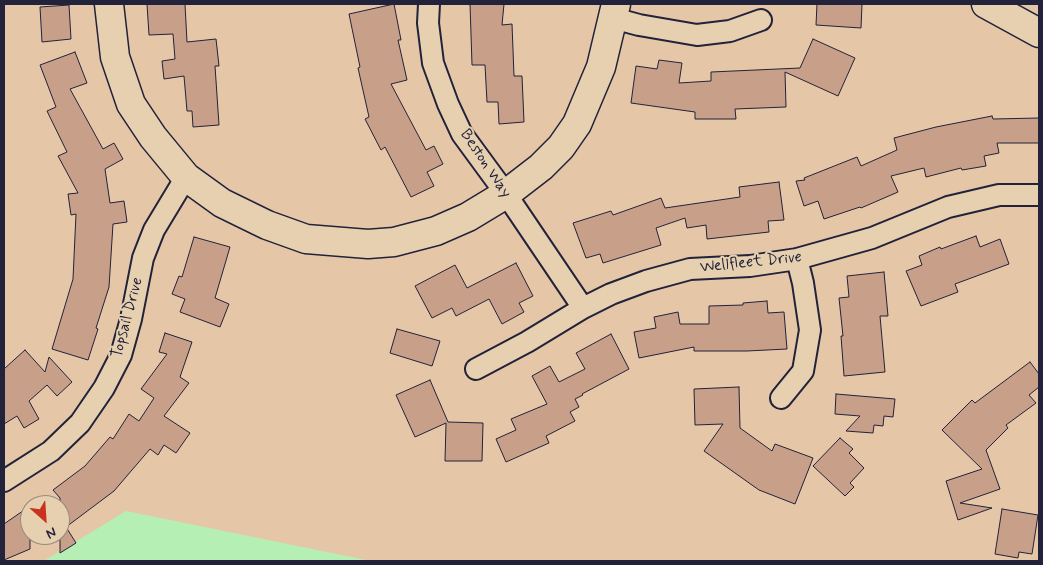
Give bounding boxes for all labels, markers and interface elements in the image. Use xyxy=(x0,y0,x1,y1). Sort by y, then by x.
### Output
street label: Beston Way xyxy=(455,126,515,202)
street label: Wellfleet Drive xyxy=(699,248,803,278)
street label: Topsail Drive xyxy=(108,276,148,360)
north arrow xyxy=(20,495,70,545)
text: N xyxy=(43,522,59,543)

